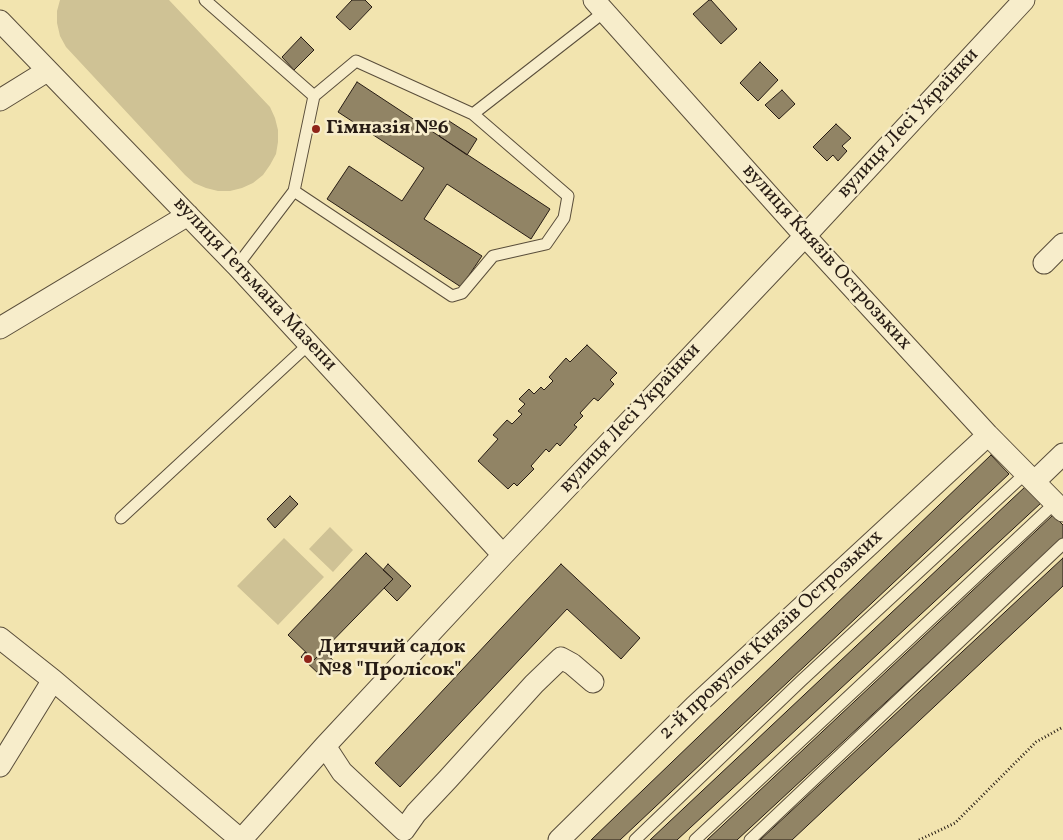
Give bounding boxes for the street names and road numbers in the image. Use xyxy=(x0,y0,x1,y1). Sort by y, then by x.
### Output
street label: вулиця Лесі Українки xyxy=(833,44,985,204)
street label: вулиця Князів Острозьких xyxy=(736,160,916,356)
street label: вулиця Гетьмана Мазепи xyxy=(167,193,341,377)
street label: вулиця Лесі Українки xyxy=(555,339,707,499)
street label: 2-й провулок Князів Острозьких xyxy=(655,526,889,746)

